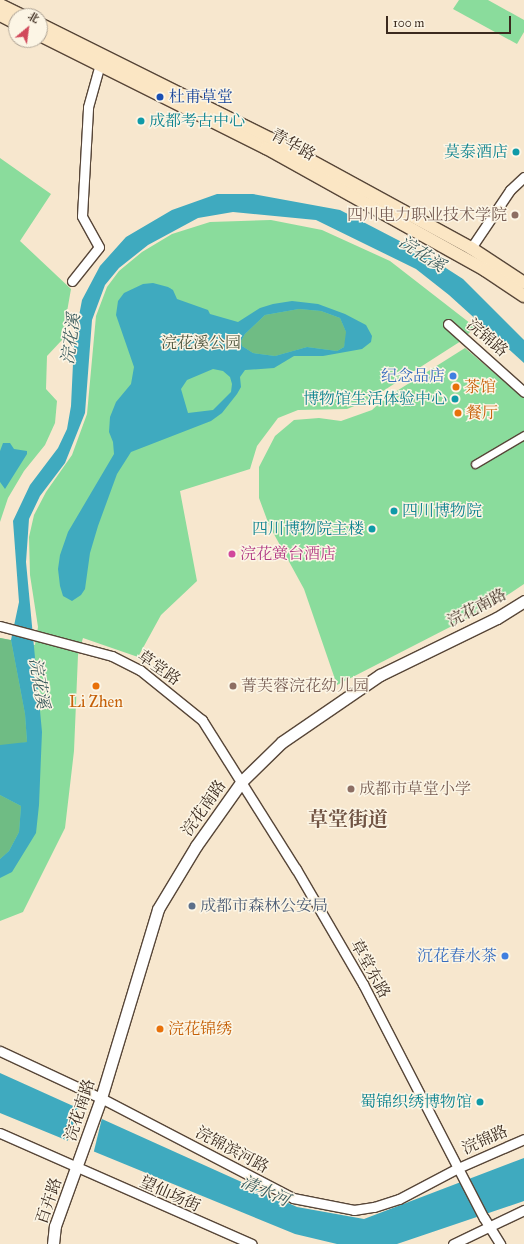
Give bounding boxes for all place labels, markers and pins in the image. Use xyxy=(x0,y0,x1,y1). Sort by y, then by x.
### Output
place label: 杜甫草堂 xyxy=(169,87,233,107)
marker: 杜甫草堂 xyxy=(154,91,166,103)
place label: 成都考古中心 xyxy=(149,111,245,131)
marker: 成都考古中心 xyxy=(136,116,146,126)
place label: 莫泰酒店 xyxy=(444,142,508,162)
marker: 莫泰酒店 xyxy=(511,147,521,157)
place label: 四川电力职业技术学院 xyxy=(347,205,507,225)
marker: 四川电力职业技术学院 xyxy=(510,210,520,220)
place label: 纪念品店 xyxy=(381,366,445,386)
marker: 纪念品店 xyxy=(448,371,458,381)
place label: 茶馆 xyxy=(464,377,496,397)
marker: 茶馆 xyxy=(451,382,461,392)
place label: 博物馆生活体验中心 xyxy=(303,389,447,409)
marker: 博物馆生活体验中心 xyxy=(450,394,460,404)
place label: 餐厅 xyxy=(466,403,498,423)
marker: 餐厅 xyxy=(453,408,463,418)
place label: 四川博物院 xyxy=(402,501,482,521)
marker: 四川博物院 xyxy=(389,506,399,516)
place label: 四川博物院主楼 xyxy=(252,519,364,539)
marker: 四川博物院主楼 xyxy=(367,524,377,534)
place label: 浣花黉台酒店 xyxy=(240,544,336,564)
marker: 浣花黉台酒店 xyxy=(227,549,237,559)
place label: 菁芙蓉浣花幼儿园 xyxy=(241,676,369,696)
marker: Li Zhen xyxy=(91,681,101,691)
marker: 菁芙蓉浣花幼儿园 xyxy=(228,681,238,691)
place label: Li Zhen xyxy=(69,692,123,712)
place label: 成都市草堂小学 xyxy=(359,779,471,799)
marker: 成都市草堂小学 xyxy=(346,784,356,794)
place label: 成都市森林公安局 xyxy=(200,896,328,916)
marker: 成都市森林公安局 xyxy=(187,901,197,911)
place label: 沉花春水茶 xyxy=(417,946,497,966)
marker: 沉花春水茶 xyxy=(500,951,510,961)
place label: 浣花锦绣 xyxy=(168,1019,232,1039)
marker: 浣花锦绣 xyxy=(155,1024,165,1034)
place label: 蜀锦织绣博物馆 xyxy=(360,1092,472,1112)
marker: 蜀锦织绣博物馆 xyxy=(475,1097,485,1107)

